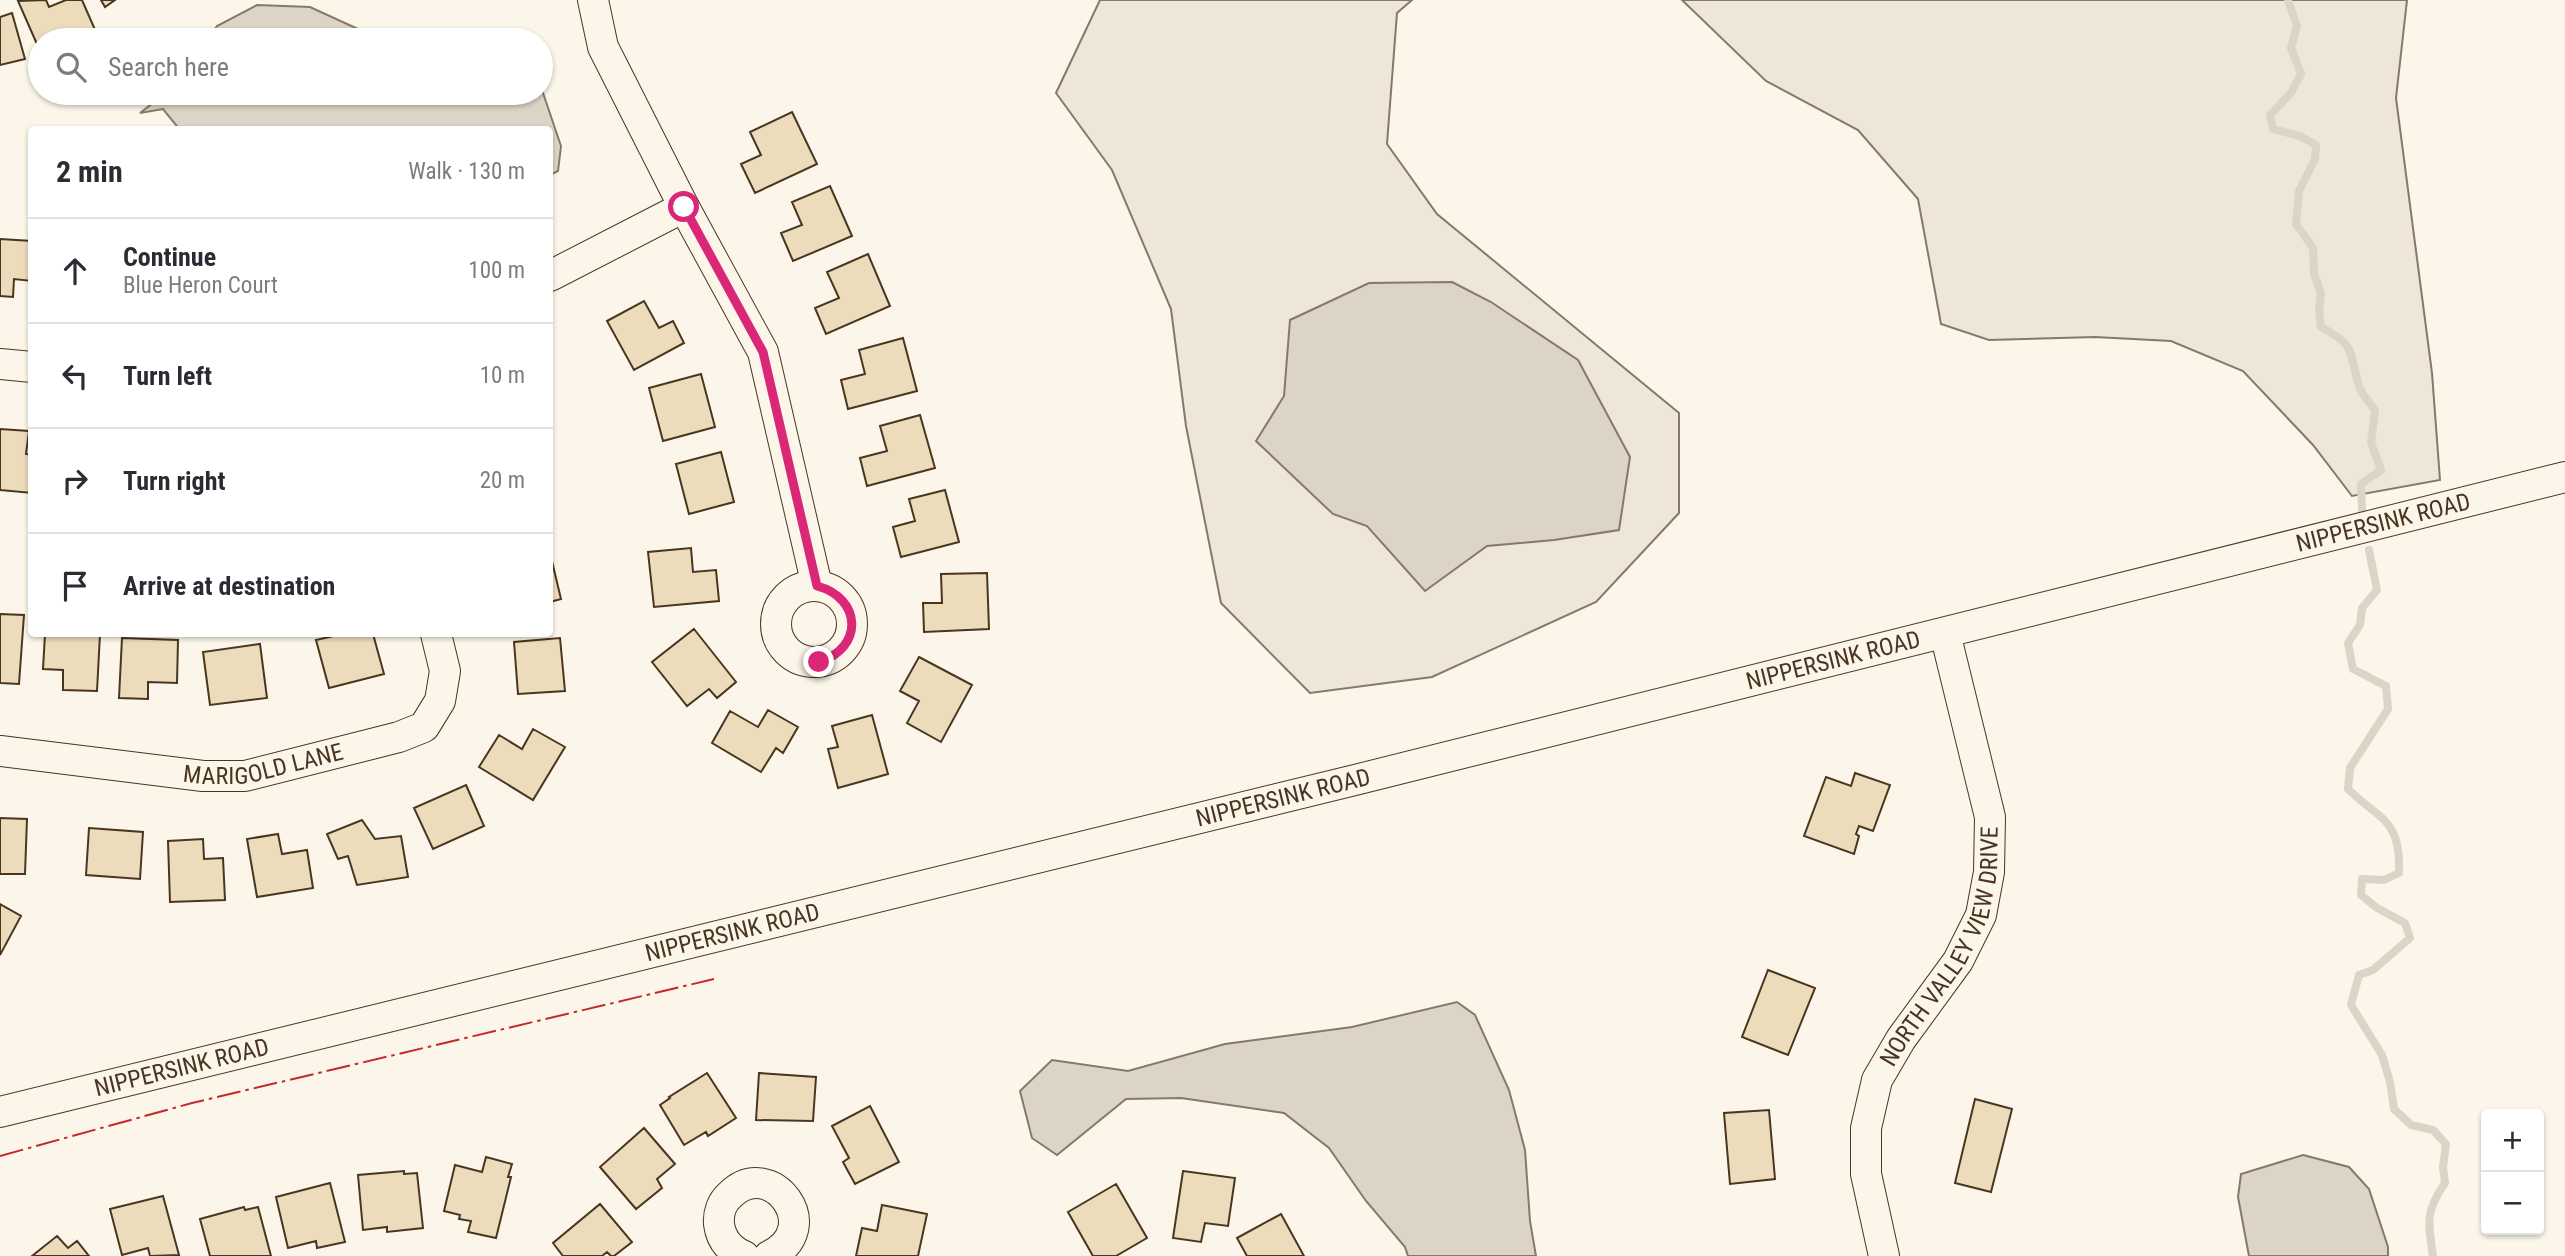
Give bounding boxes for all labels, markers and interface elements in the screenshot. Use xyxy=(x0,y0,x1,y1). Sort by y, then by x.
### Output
search box xyxy=(28,28,553,105)
icon: search xyxy=(52,48,90,86)
text: Search here xyxy=(108,52,229,82)
text: 2 min xyxy=(56,154,123,189)
text: Walk · 130 m xyxy=(408,158,525,185)
route start xyxy=(668,191,699,222)
text: Continue xyxy=(123,242,216,272)
icon: ahead xyxy=(56,252,94,290)
text: 100 m xyxy=(468,257,525,284)
text: Blue Heron Court xyxy=(123,272,278,299)
icon: left xyxy=(56,357,94,395)
text: Turn left xyxy=(123,361,212,391)
text: 10 m xyxy=(480,362,525,389)
icon: right xyxy=(56,462,94,500)
text: Turn right xyxy=(123,466,225,496)
text: 20 m xyxy=(480,467,525,494)
street label: NIPPERSINK ROAD xyxy=(2293,487,2473,558)
icon: arrive xyxy=(56,567,94,605)
text: Arrive at destination xyxy=(123,571,335,601)
street label: NIPPERSINK ROAD xyxy=(1743,625,1923,696)
route end xyxy=(803,646,834,677)
street label: MARIGOLD LANE xyxy=(182,738,346,790)
street label: NIPPERSINK ROAD xyxy=(1193,763,1373,832)
street label: NORTH VALLEY VIEW DRIVE xyxy=(1874,826,2004,1071)
street label: NIPPERSINK ROAD xyxy=(642,898,822,967)
street label: NIPPERSINK ROAD xyxy=(92,1033,272,1102)
map controls xyxy=(2481,1109,2544,1235)
button: + xyxy=(2481,1109,2544,1172)
button: − xyxy=(2481,1172,2544,1235)

